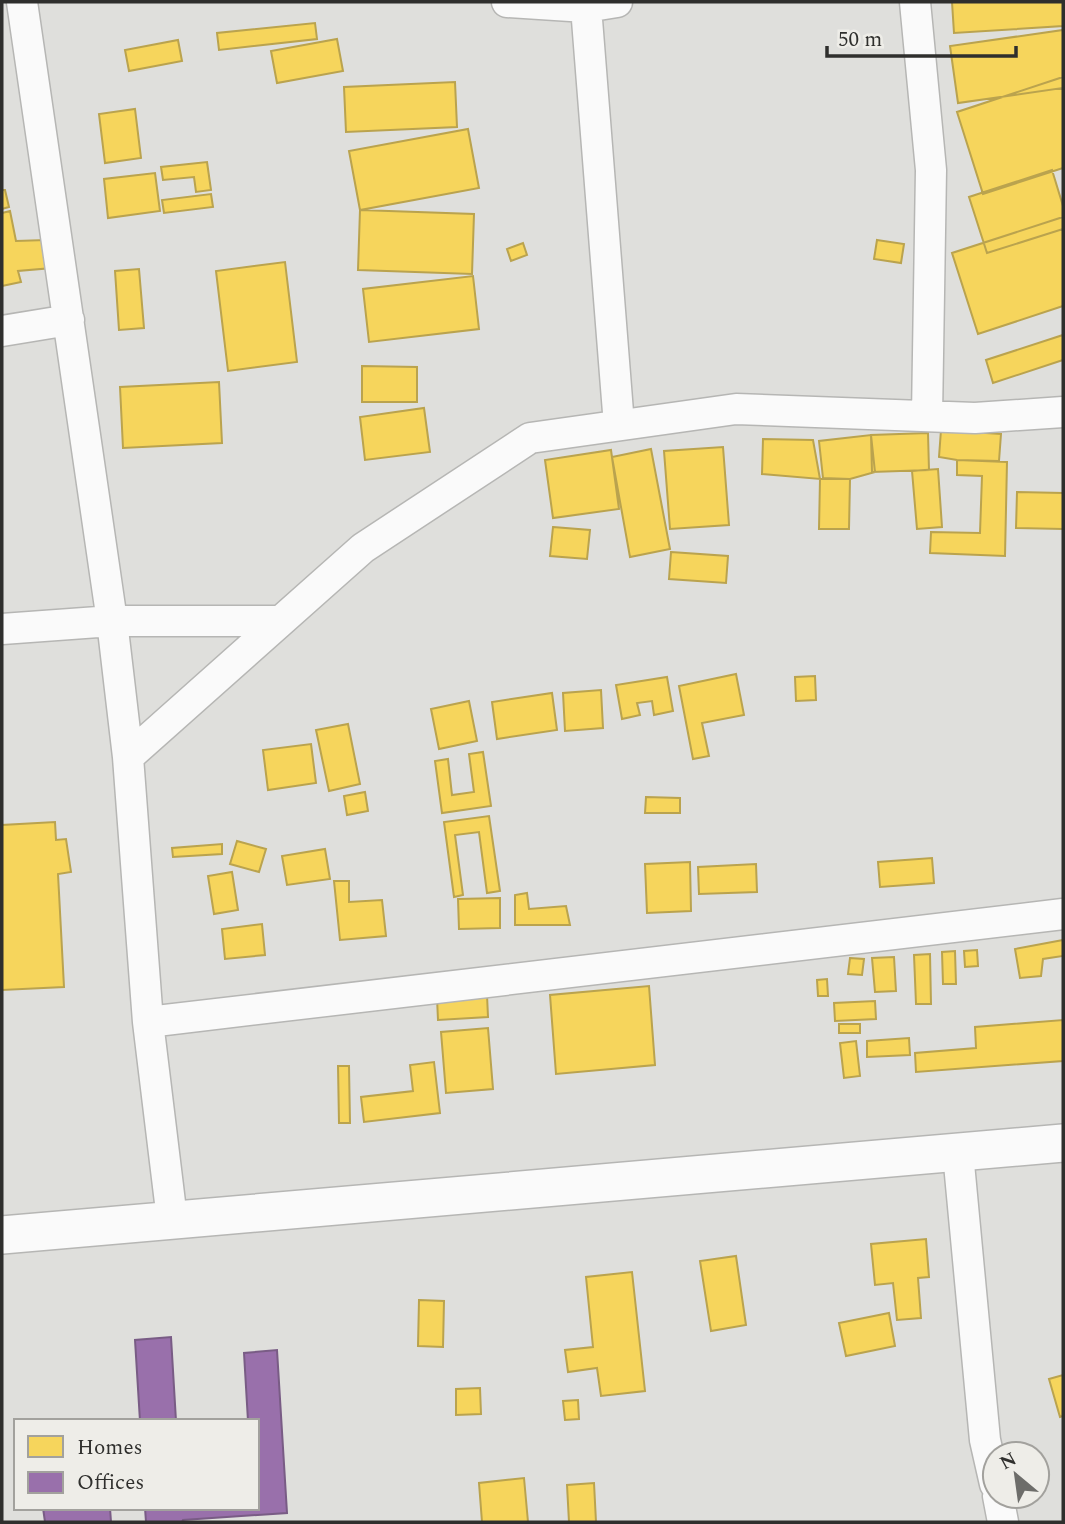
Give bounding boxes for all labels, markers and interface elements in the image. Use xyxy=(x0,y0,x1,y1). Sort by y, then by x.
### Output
scale bar xyxy=(827,14,1016,58)
text: 50 m xyxy=(838,24,882,56)
legend xyxy=(14,1419,259,1510)
text: Homes xyxy=(77,1432,143,1464)
north arrow xyxy=(981,1440,1051,1510)
text: N xyxy=(995,1445,1022,1478)
text: Offices xyxy=(77,1467,144,1499)

